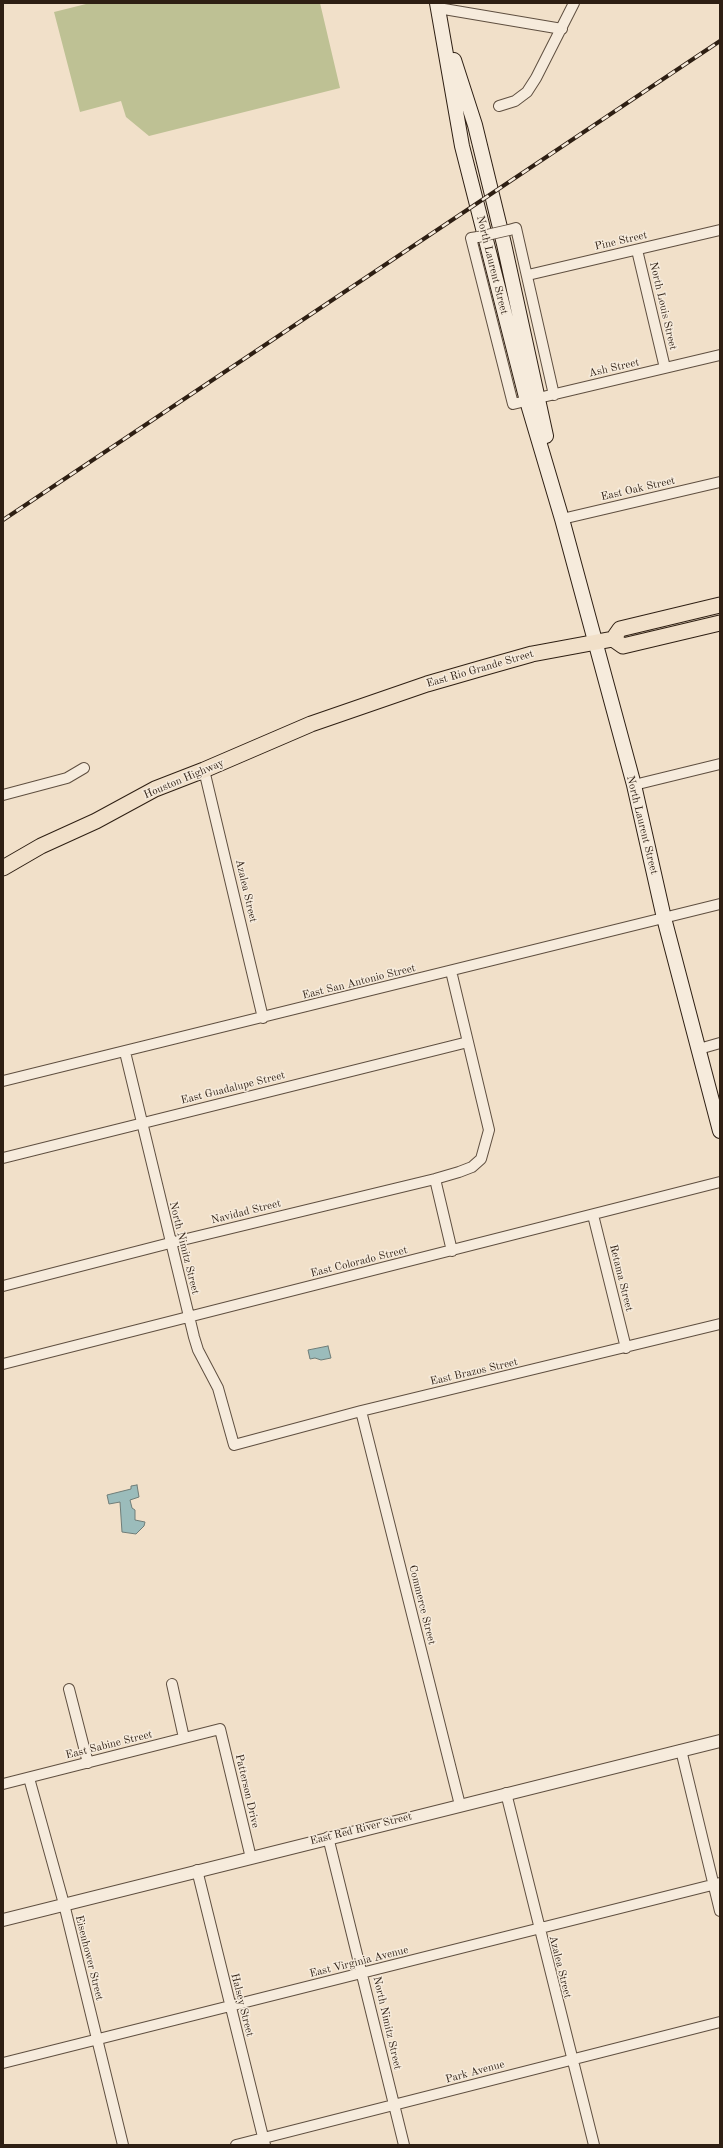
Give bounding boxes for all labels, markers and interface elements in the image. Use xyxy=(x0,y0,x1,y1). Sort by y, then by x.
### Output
street label: North Laurent Street xyxy=(473,214,511,316)
street label: Pine Street xyxy=(593,229,649,253)
street label: North Louis Street xyxy=(646,261,680,351)
street label: Ash Street xyxy=(587,356,641,380)
street label: East Oak Street xyxy=(600,474,676,504)
street label: East Rio Grande Street xyxy=(425,647,535,691)
street label: Houston Highway xyxy=(142,756,226,802)
street label: North Laurent Street xyxy=(623,774,661,876)
street label: Azalea Street xyxy=(232,858,260,924)
street label: East San Antonio Street xyxy=(301,962,417,1002)
street label: East Guadalupe Street xyxy=(180,1069,286,1107)
street label: Navidad Street xyxy=(210,1197,282,1227)
street label: North Nimitz Street xyxy=(166,1200,202,1296)
street label: Retama Street xyxy=(606,1243,636,1313)
street label: East Colorado Street xyxy=(309,1244,409,1280)
street label: East Brazos Street xyxy=(429,1355,519,1389)
street label: Commerce Street xyxy=(406,1564,438,1646)
street label: East Sabine Street xyxy=(64,1728,154,1762)
street label: Patterson Drive xyxy=(232,1753,262,1829)
street label: East Red River Street xyxy=(309,1810,413,1848)
street label: Eisenhower Street xyxy=(72,1914,106,2002)
street label: Azalea Street xyxy=(546,1934,574,2000)
street label: East Virginia Avenue xyxy=(308,1943,410,1981)
street label: Halsey Street xyxy=(228,1972,256,2038)
street label: North Nimitz Street xyxy=(370,1975,404,2071)
street label: Park Avenue xyxy=(444,2058,506,2086)

